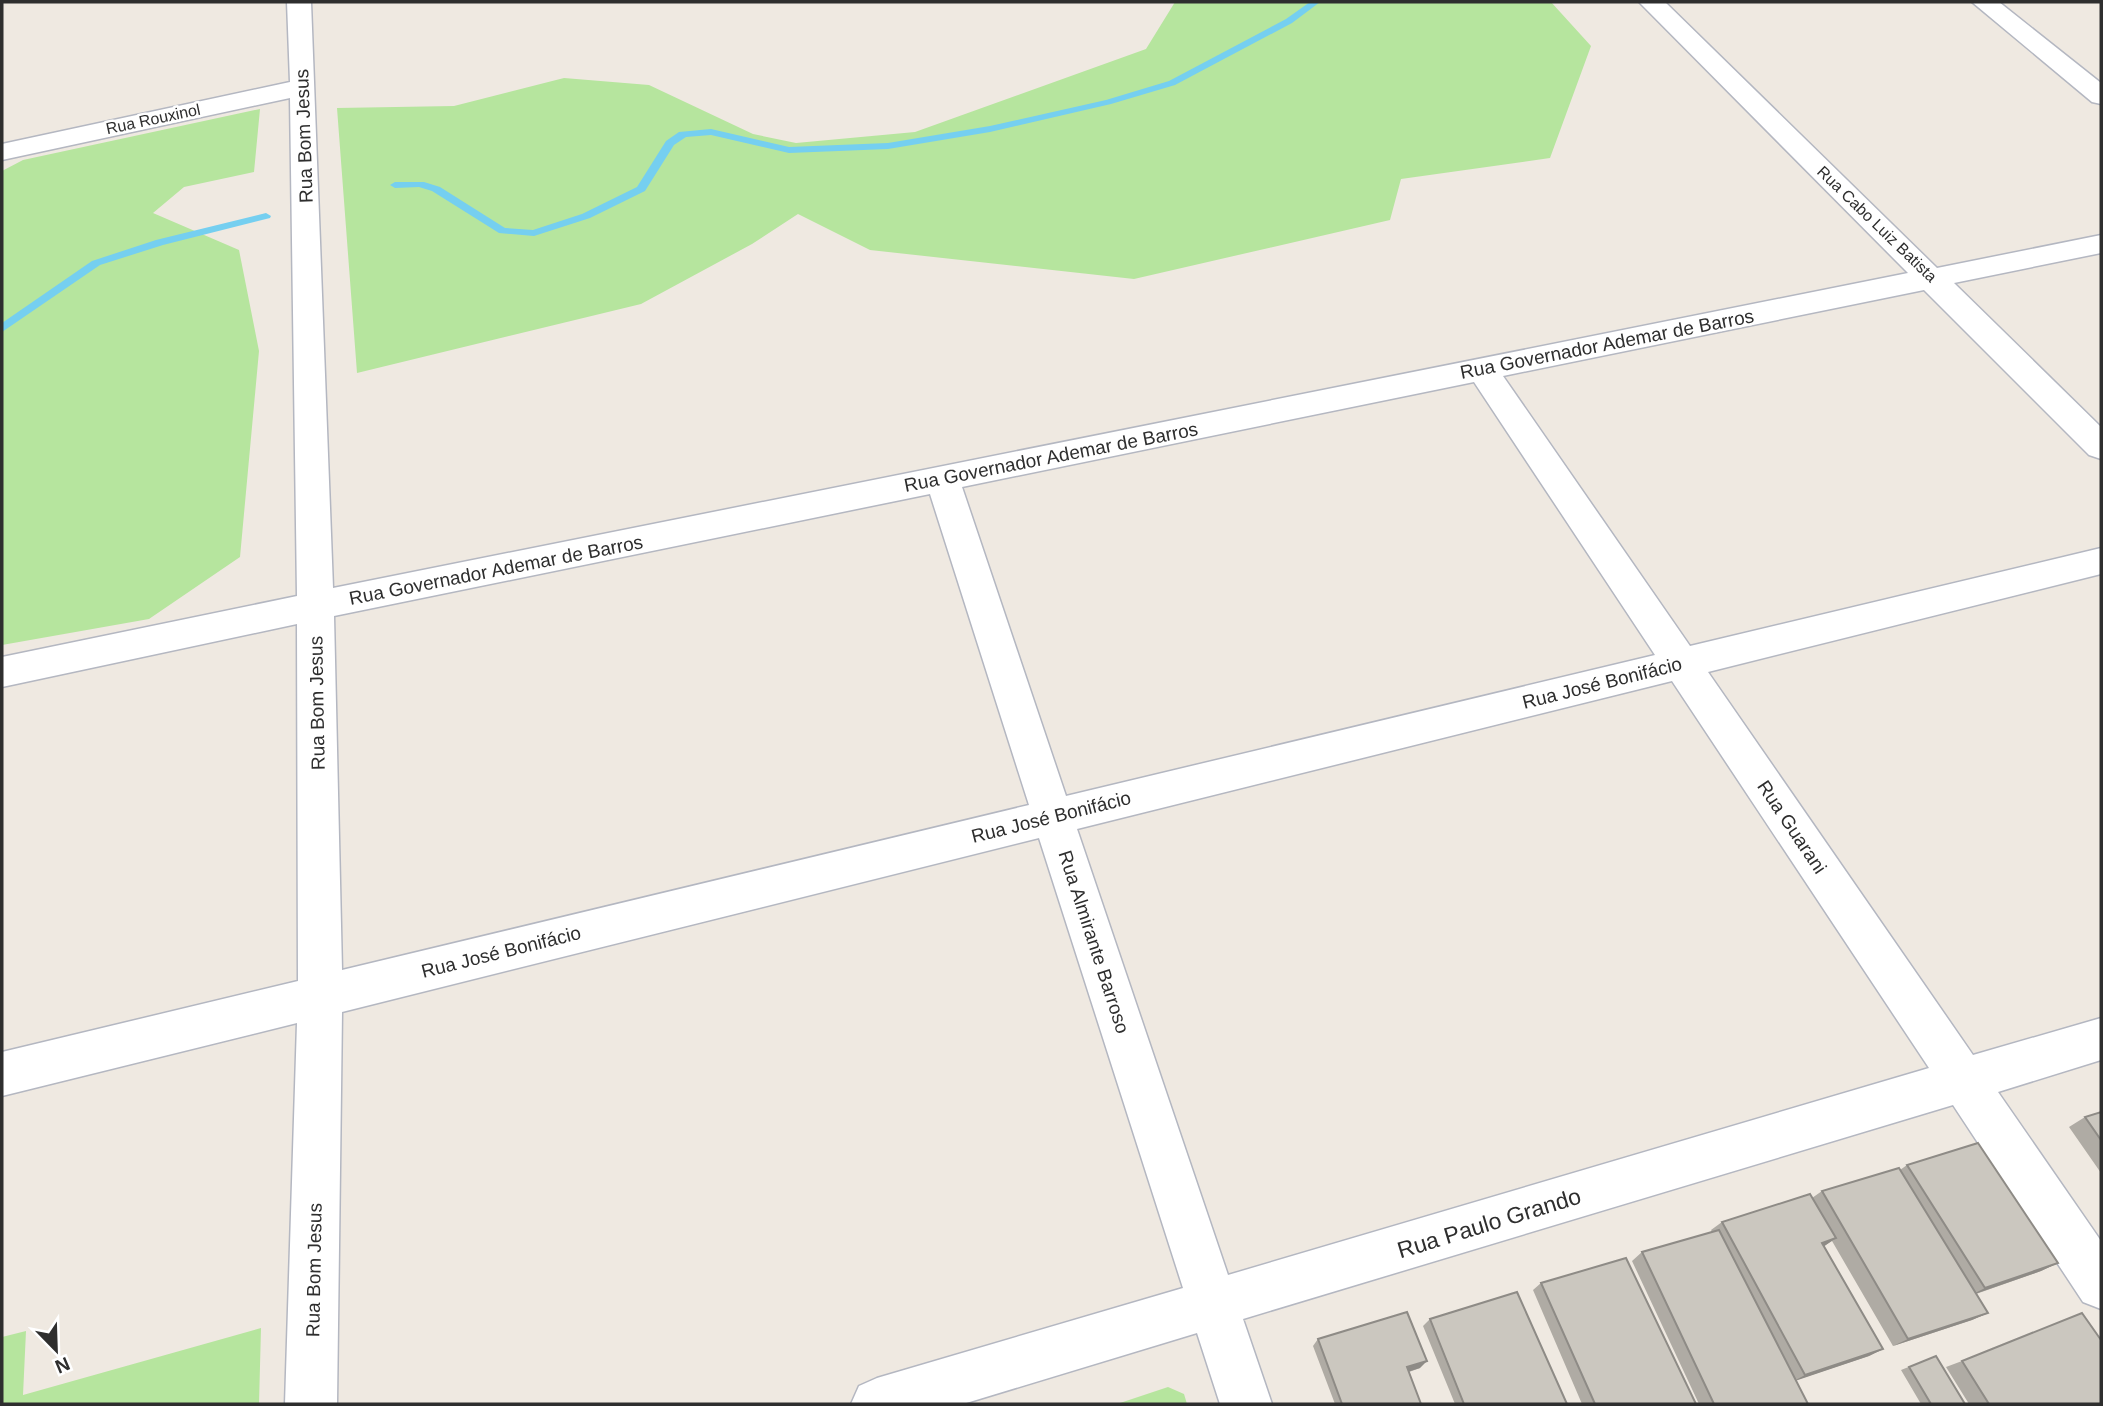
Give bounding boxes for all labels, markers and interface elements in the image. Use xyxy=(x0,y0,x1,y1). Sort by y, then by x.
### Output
street label: Rua Bom Jesus xyxy=(291,69,317,203)
street label: Rua Rouxinol xyxy=(104,101,202,137)
street label: Rua Cabo Luiz Batista xyxy=(1814,163,1940,285)
street label: Rua Governador Ademar de Barros xyxy=(1458,305,1756,383)
street label: Rua Governador Ademar de Barros xyxy=(902,418,1200,496)
street label: Rua Governador Ademar de Barros xyxy=(347,531,645,609)
street label: Rua Bom Jesus xyxy=(305,636,329,770)
street label: Rua José Bonifácio xyxy=(1520,653,1684,713)
street label: Rua Guarani xyxy=(1753,776,1831,878)
street label: Rua José Bonifácio xyxy=(969,787,1133,847)
street label: Rua Almirante Barroso xyxy=(1054,848,1134,1036)
street label: Rua José Bonifácio xyxy=(419,922,583,982)
street label: Rua Paulo Grando xyxy=(1394,1183,1584,1263)
street label: Rua Bom Jesus xyxy=(302,1203,326,1337)
north arrow xyxy=(21,1315,91,1385)
text: N xyxy=(52,1353,73,1378)

